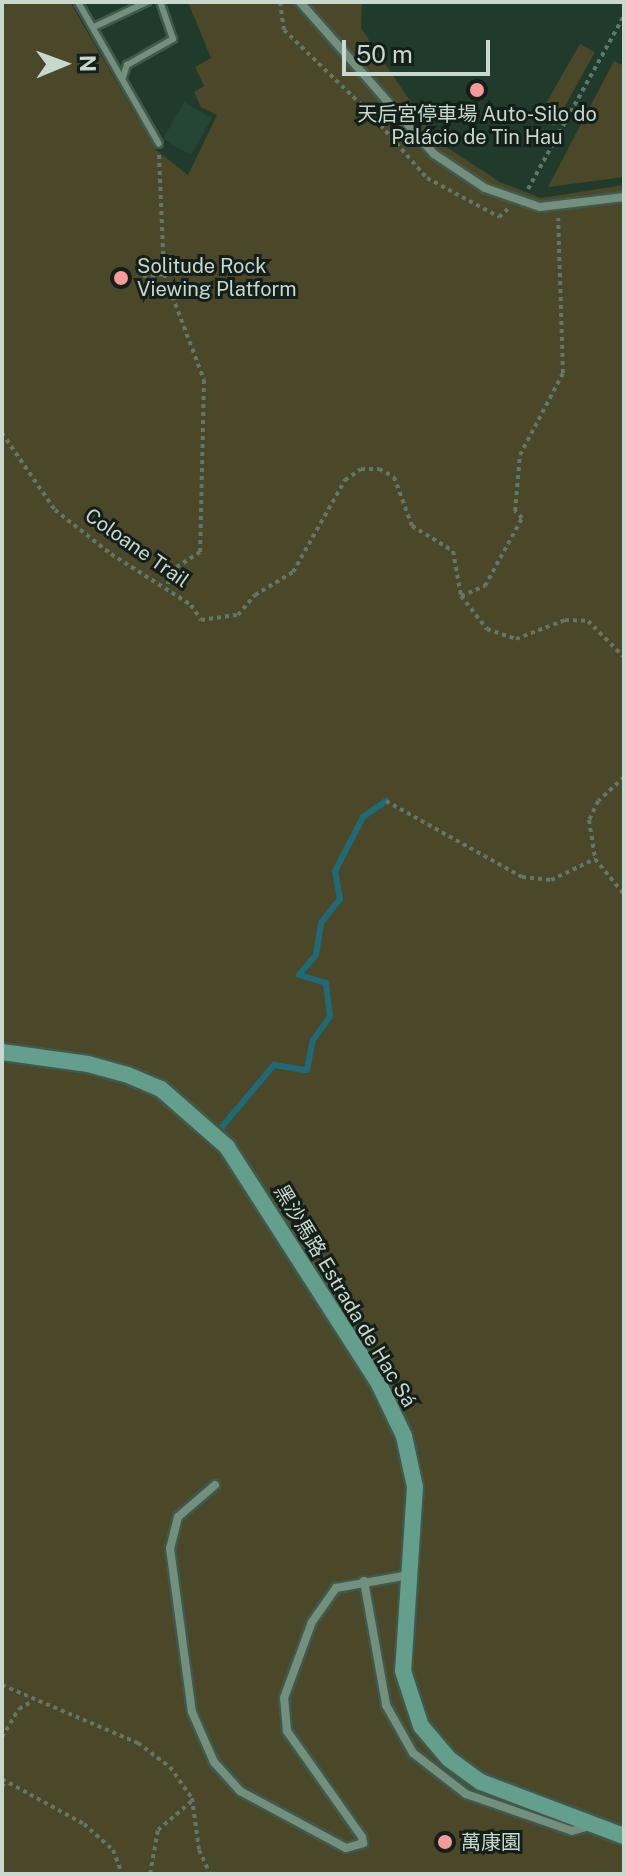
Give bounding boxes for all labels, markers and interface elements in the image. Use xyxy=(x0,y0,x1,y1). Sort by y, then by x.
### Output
north arrow xyxy=(24,24,104,104)
scale bar xyxy=(346,24,494,74)
text: 50 m xyxy=(356,40,413,68)
text: N xyxy=(75,55,101,72)
marker: 天后宮停車場 Auto-Silo do Palácio de Tin Hau xyxy=(468,81,486,99)
place label: 天后宮停車場 Auto-Silo do Palácio de Tin Hau xyxy=(357,102,597,149)
place label: Solitude Rock Viewing Platform xyxy=(137,254,297,301)
marker: Solitude Rock Viewing Platform xyxy=(112,269,130,287)
street label: Coloane Trail xyxy=(80,503,194,593)
street label: 黑沙馬路 Estrada de Hac Sá xyxy=(269,1180,421,1412)
place label: 萬康園 xyxy=(461,1830,521,1854)
marker: 萬康園 xyxy=(436,1833,454,1851)

